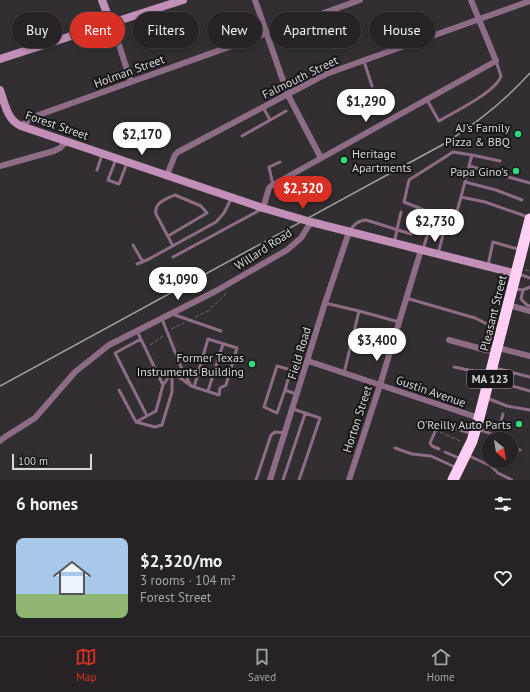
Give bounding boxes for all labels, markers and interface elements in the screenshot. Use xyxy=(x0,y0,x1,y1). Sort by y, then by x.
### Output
chip: Buy xyxy=(12,12,62,48)
chip: Rent xyxy=(70,12,125,48)
chip: Filters xyxy=(133,12,199,48)
chip: New xyxy=(207,12,262,48)
chip: Apartment xyxy=(270,12,361,48)
chip: House xyxy=(369,12,435,48)
street label: Holman Street xyxy=(92,51,166,91)
street label: Falmouth Street xyxy=(260,52,340,102)
pin: $1,290 xyxy=(333,89,399,123)
text: $1,290 xyxy=(346,93,386,110)
street label: Forest Street xyxy=(23,107,91,143)
place label: AJ's Family Pizza & BBQ xyxy=(445,120,511,149)
pin: $2,170 xyxy=(109,122,175,156)
text: $2,170 xyxy=(122,126,162,143)
marker: AJ's Family Pizza & BBQ xyxy=(513,129,523,139)
place label: Heritage Apartments xyxy=(352,146,412,175)
marker: Heritage Apartments xyxy=(339,155,349,165)
place label: Papa Gino's xyxy=(450,164,508,179)
marker: Papa Gino's xyxy=(511,166,521,176)
pin: $2,320 xyxy=(270,176,336,210)
text: $2,320 xyxy=(283,180,323,197)
pin: $2,730 xyxy=(402,209,468,243)
text: $2,730 xyxy=(415,213,455,230)
street label: Willard Road xyxy=(232,225,294,273)
pin: $1,090 xyxy=(145,267,211,301)
text: $1,090 xyxy=(158,271,198,288)
street label: Pleasant Street xyxy=(476,273,510,353)
street label: Field Road xyxy=(284,325,314,381)
pin: $3,400 xyxy=(344,328,410,362)
text: $3,400 xyxy=(357,332,397,349)
place label: Former Texas Instruments Building xyxy=(137,350,244,379)
marker: Former Texas Instruments Building xyxy=(247,359,257,369)
road number: MA 123 xyxy=(467,370,513,388)
street label: Gustin Avenue xyxy=(394,372,468,410)
street label: Horton Street xyxy=(339,384,375,454)
place label: O'Reilly Auto Parts xyxy=(417,417,511,432)
marker: O'Reilly Auto Parts xyxy=(514,419,524,429)
north arrow xyxy=(482,432,518,468)
map controls xyxy=(482,432,518,468)
scale bar xyxy=(12,452,92,471)
text: 100 m xyxy=(18,454,48,468)
text: 6 homes xyxy=(16,493,78,515)
icon: filters xyxy=(492,493,514,515)
text: $2,320/mo xyxy=(140,550,222,572)
icon: home xyxy=(48,554,96,602)
icon: heart xyxy=(492,567,514,589)
text: 3 rooms · 104 m² xyxy=(140,572,236,589)
text: Forest Street xyxy=(140,589,211,606)
tab: Map xyxy=(75,646,97,684)
tab: Saved xyxy=(248,646,276,684)
tab: Home xyxy=(427,646,455,684)

